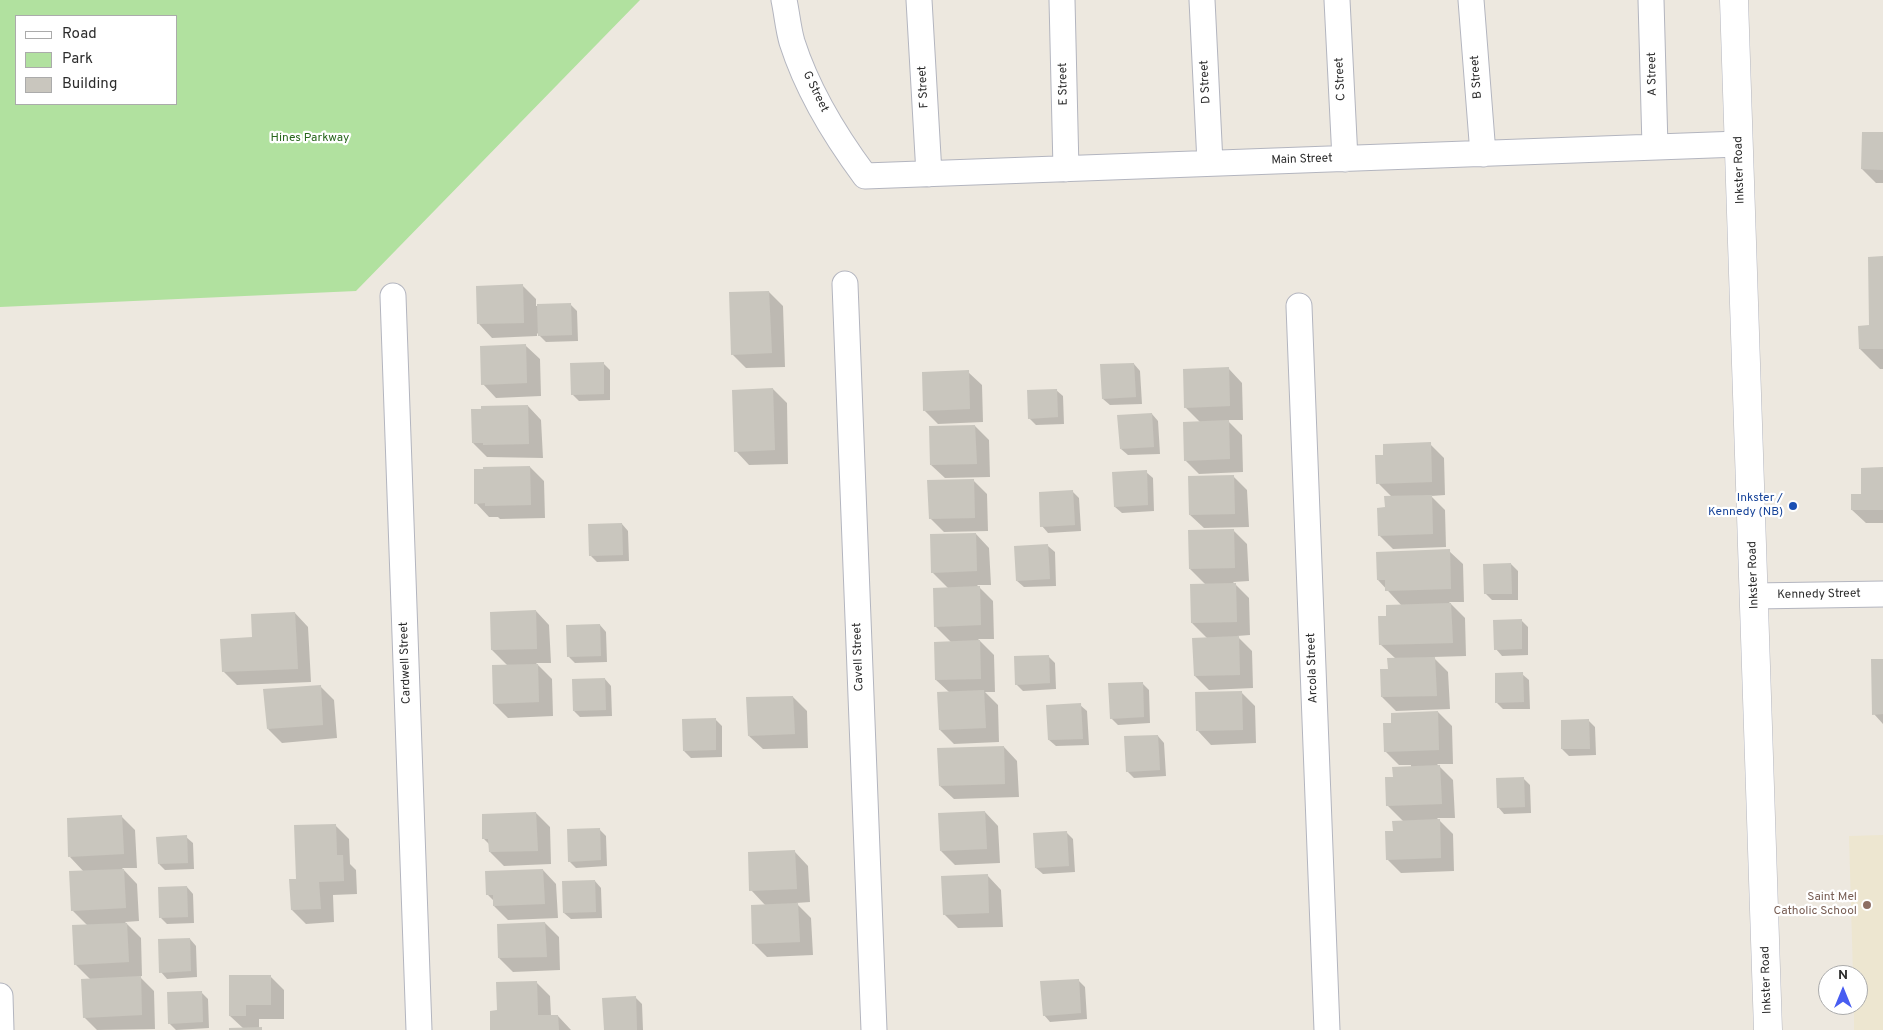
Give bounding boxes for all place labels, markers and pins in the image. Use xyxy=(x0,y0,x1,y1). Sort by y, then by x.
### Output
place label: Inkster / Kennedy (NB) xyxy=(1708,492,1783,520)
marker: Inkster / Kennedy (NB) xyxy=(1787,500,1799,512)
place label: Saint Mel Catholic School xyxy=(1774,891,1857,919)
marker: Saint Mel Catholic School xyxy=(1861,899,1873,911)

